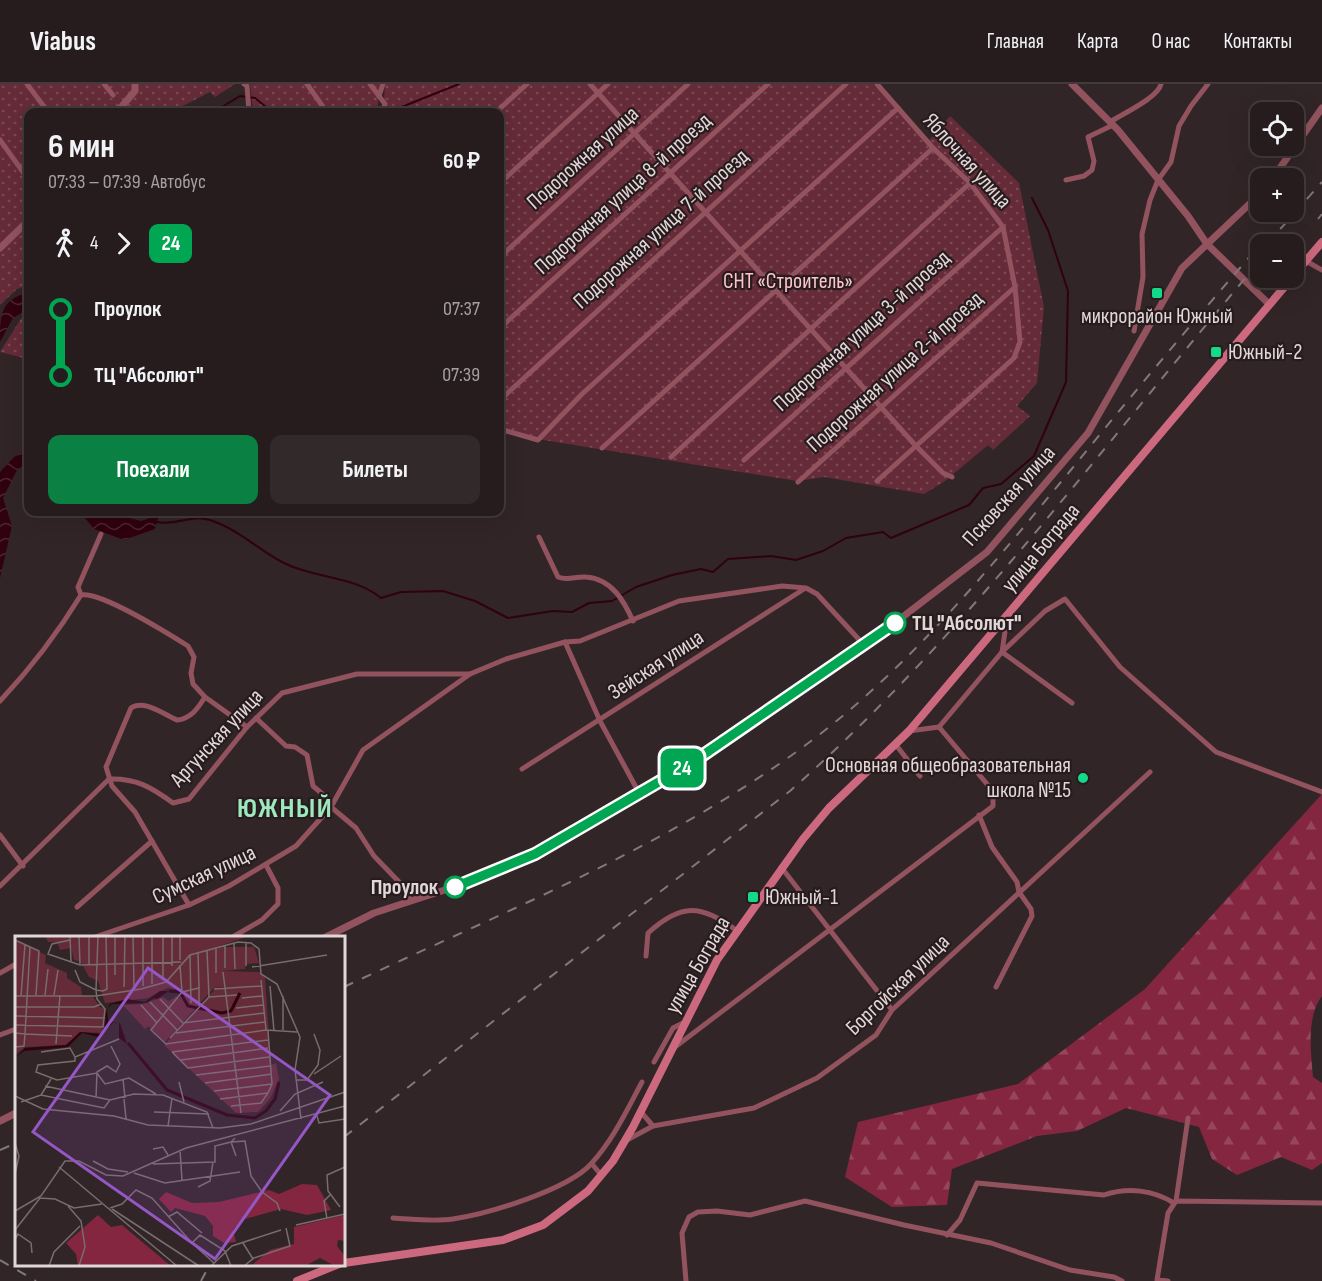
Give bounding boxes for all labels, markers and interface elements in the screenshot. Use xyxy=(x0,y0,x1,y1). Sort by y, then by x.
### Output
text: Viabus xyxy=(30,25,96,58)
text: Главная xyxy=(987,29,1044,54)
text: Карта xyxy=(1077,29,1118,54)
text: О нас xyxy=(1151,29,1190,54)
text: Контакты xyxy=(1223,29,1292,54)
street label: Подорожная улица xyxy=(521,101,645,215)
map controls xyxy=(1250,102,1304,288)
button: locate xyxy=(1250,102,1304,156)
street label: Подорожная улица 8-й проезд xyxy=(529,108,717,280)
street label: Яблочная улица xyxy=(917,108,1017,214)
text: 6 мин xyxy=(48,127,115,167)
street label: Подорожная улица 7-й проезд xyxy=(568,143,754,315)
text: 60 ₽ xyxy=(443,148,480,175)
button: + xyxy=(1250,168,1304,222)
text: 07:33 – 07:39 · Автобус xyxy=(48,170,206,194)
icon: walk xyxy=(48,227,81,260)
icon: forward xyxy=(107,227,140,260)
text: 4 xyxy=(90,231,98,255)
text: 24 xyxy=(161,231,180,256)
button: − xyxy=(1250,234,1304,288)
street label: Подорожная улица 3-й проезд xyxy=(768,245,956,417)
park label: СНТ «Строитель» xyxy=(723,268,853,295)
street label: Подорожная улица 2-й проезд xyxy=(801,286,989,458)
marker: микрорайон Южный xyxy=(1150,286,1164,300)
text: Проулок xyxy=(94,296,161,323)
text: 07:37 xyxy=(443,297,480,321)
place label: микрорайон Южный xyxy=(1081,303,1233,330)
place label: Южный-2 xyxy=(1228,339,1302,366)
marker: Южный-2 xyxy=(1209,345,1223,359)
text: ТЦ "Абсолют" xyxy=(94,362,204,389)
text: 07:39 xyxy=(442,363,480,387)
button: Поехали xyxy=(48,435,258,504)
button: Билеты xyxy=(270,435,480,504)
street label: Псковская улица xyxy=(957,440,1061,552)
street label: улица Бограда xyxy=(996,498,1086,598)
place label: ТЦ "Абсолют" xyxy=(912,610,1022,637)
marker: ТЦ "Абсолют" xyxy=(884,612,906,634)
street label: Зейская улица xyxy=(603,624,709,706)
street label: Аргунская улица xyxy=(164,683,269,793)
line badge: 24 xyxy=(655,748,709,788)
place label: Основная общеобразовательная школа №15 xyxy=(825,752,1071,804)
text: 24 xyxy=(673,756,691,781)
marker: Основная общеобразовательная школа №15 xyxy=(1076,771,1090,785)
district label: ЮЖНЫЙ xyxy=(237,792,333,825)
street label: Сумская улица xyxy=(148,839,260,911)
place label: Проулок xyxy=(371,874,439,901)
marker: Проулок xyxy=(444,876,466,898)
place label: Южный-1 xyxy=(765,884,838,911)
marker: Южный-1 xyxy=(746,890,760,904)
street label: улица Бограда xyxy=(659,912,737,1018)
street label: Боргойская улица xyxy=(840,929,956,1041)
inset map xyxy=(15,936,345,1266)

